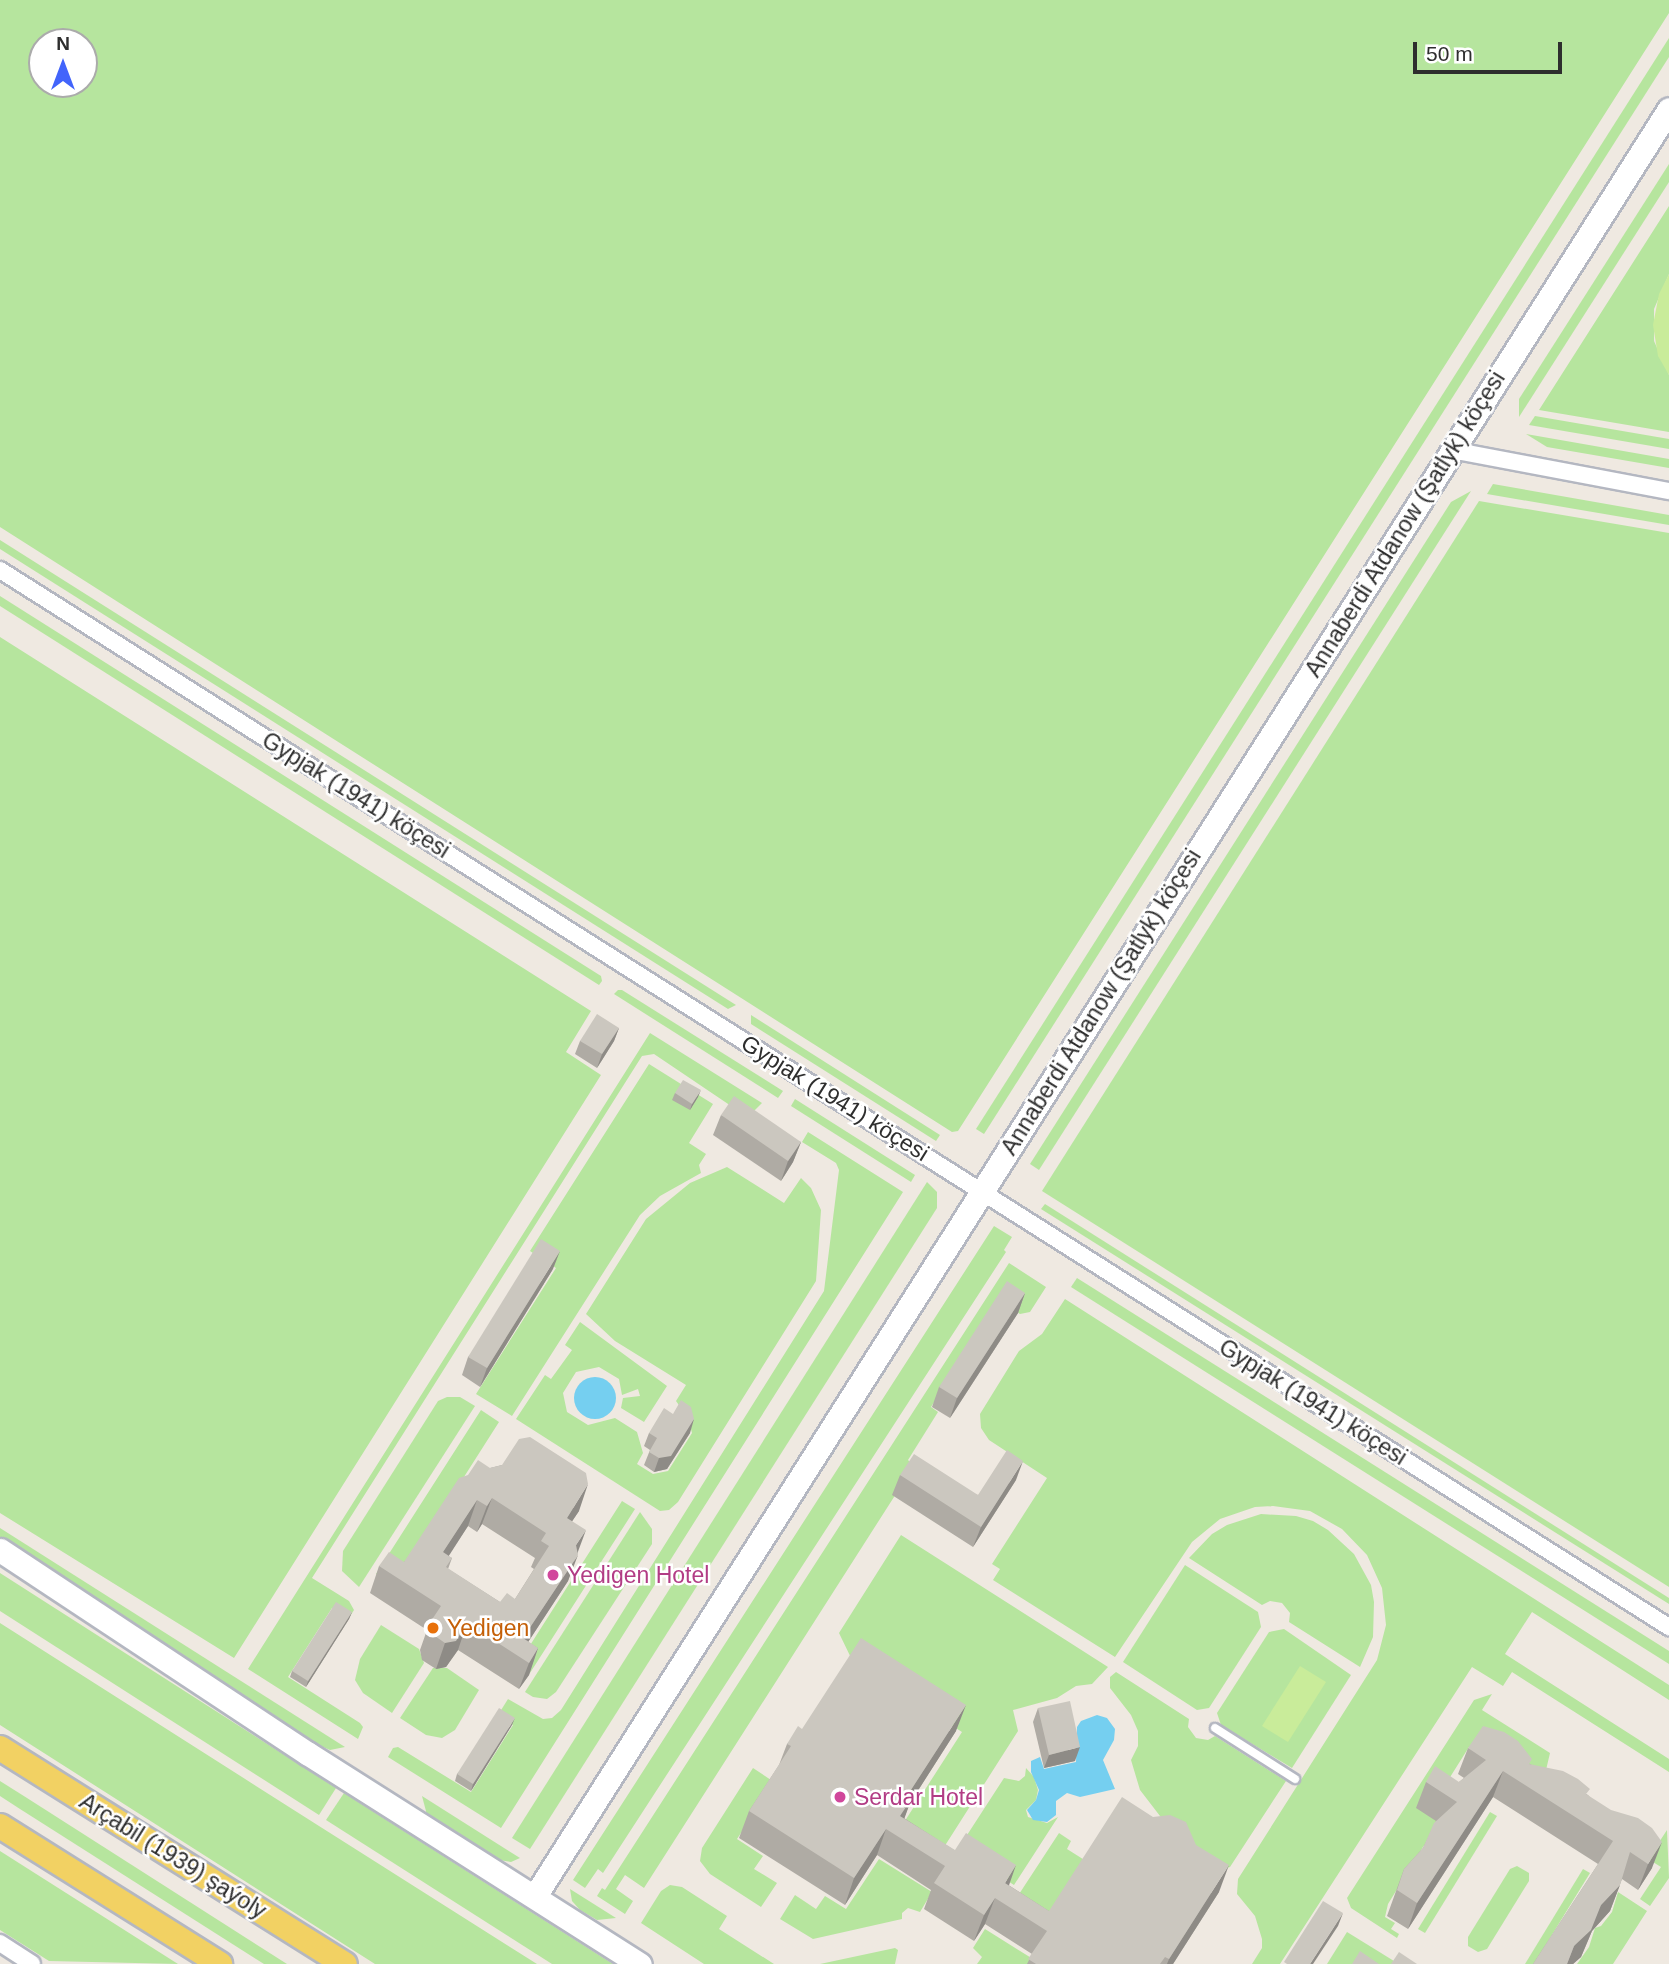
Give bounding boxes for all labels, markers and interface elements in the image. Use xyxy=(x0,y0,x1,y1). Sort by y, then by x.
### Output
north arrow xyxy=(28,28,98,98)
scale bar xyxy=(1417,28,1566,72)
text: N xyxy=(56,33,70,54)
text: 50 m xyxy=(1426,42,1473,65)
street label: Annaberdi Atdanow (Şatlyk) köçesi xyxy=(1299,365,1511,683)
street label: Gypjak (1941) köçesi xyxy=(257,726,455,864)
street label: Annaberdi Atdanow (Şatlyk) köçesi xyxy=(995,843,1207,1161)
street label: Gypjak (1941) köçesi xyxy=(736,1029,934,1167)
street label: Gypjak (1941) köçesi xyxy=(1214,1333,1412,1471)
place label: Yedigen Hotel xyxy=(567,1561,709,1589)
marker: Yedigen Hotel xyxy=(545,1567,561,1583)
place label: Yedigen xyxy=(447,1614,529,1642)
marker: Yedigen xyxy=(425,1620,441,1636)
place label: Serdar Hotel xyxy=(854,1783,983,1811)
street label: Arçabil (1939) şaýoly xyxy=(75,1787,271,1925)
marker: Serdar Hotel xyxy=(832,1789,848,1805)

